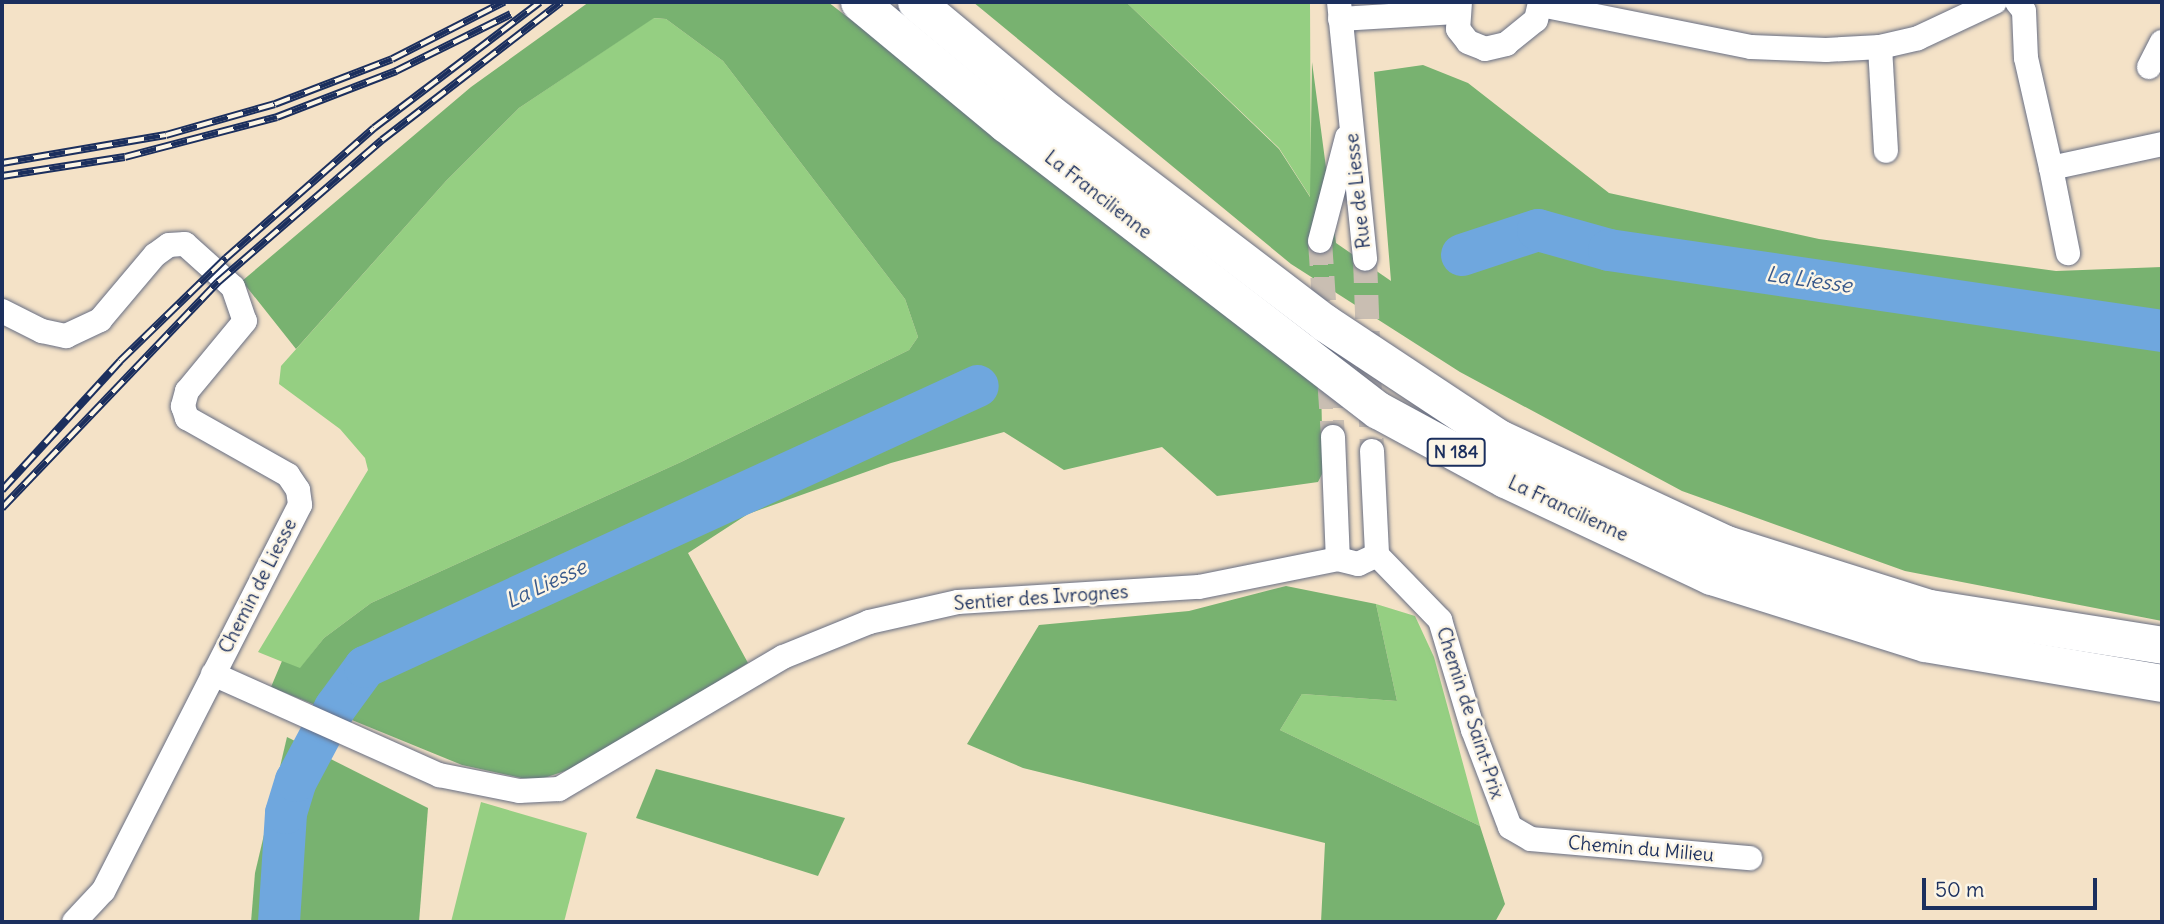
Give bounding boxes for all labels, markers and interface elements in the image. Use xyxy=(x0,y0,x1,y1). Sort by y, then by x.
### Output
street label: Rue de Liesse xyxy=(1341,132,1375,250)
street label: La Francilienne xyxy=(1040,146,1156,244)
water label: La Liesse xyxy=(1765,262,1853,298)
road number: N 184 xyxy=(1426,438,1486,466)
street label: La Francilienne xyxy=(1504,471,1632,547)
street label: Chemin de Liesse xyxy=(214,515,302,657)
water label: La Liesse xyxy=(502,554,590,614)
street label: Sentier des Ivrognes xyxy=(953,581,1129,615)
street label: Chemin de Saint-Prix xyxy=(1431,624,1509,802)
street label: Chemin du Milieu xyxy=(1567,831,1715,867)
scale bar xyxy=(1926,864,2101,908)
text: 50 m xyxy=(1935,876,1984,903)

